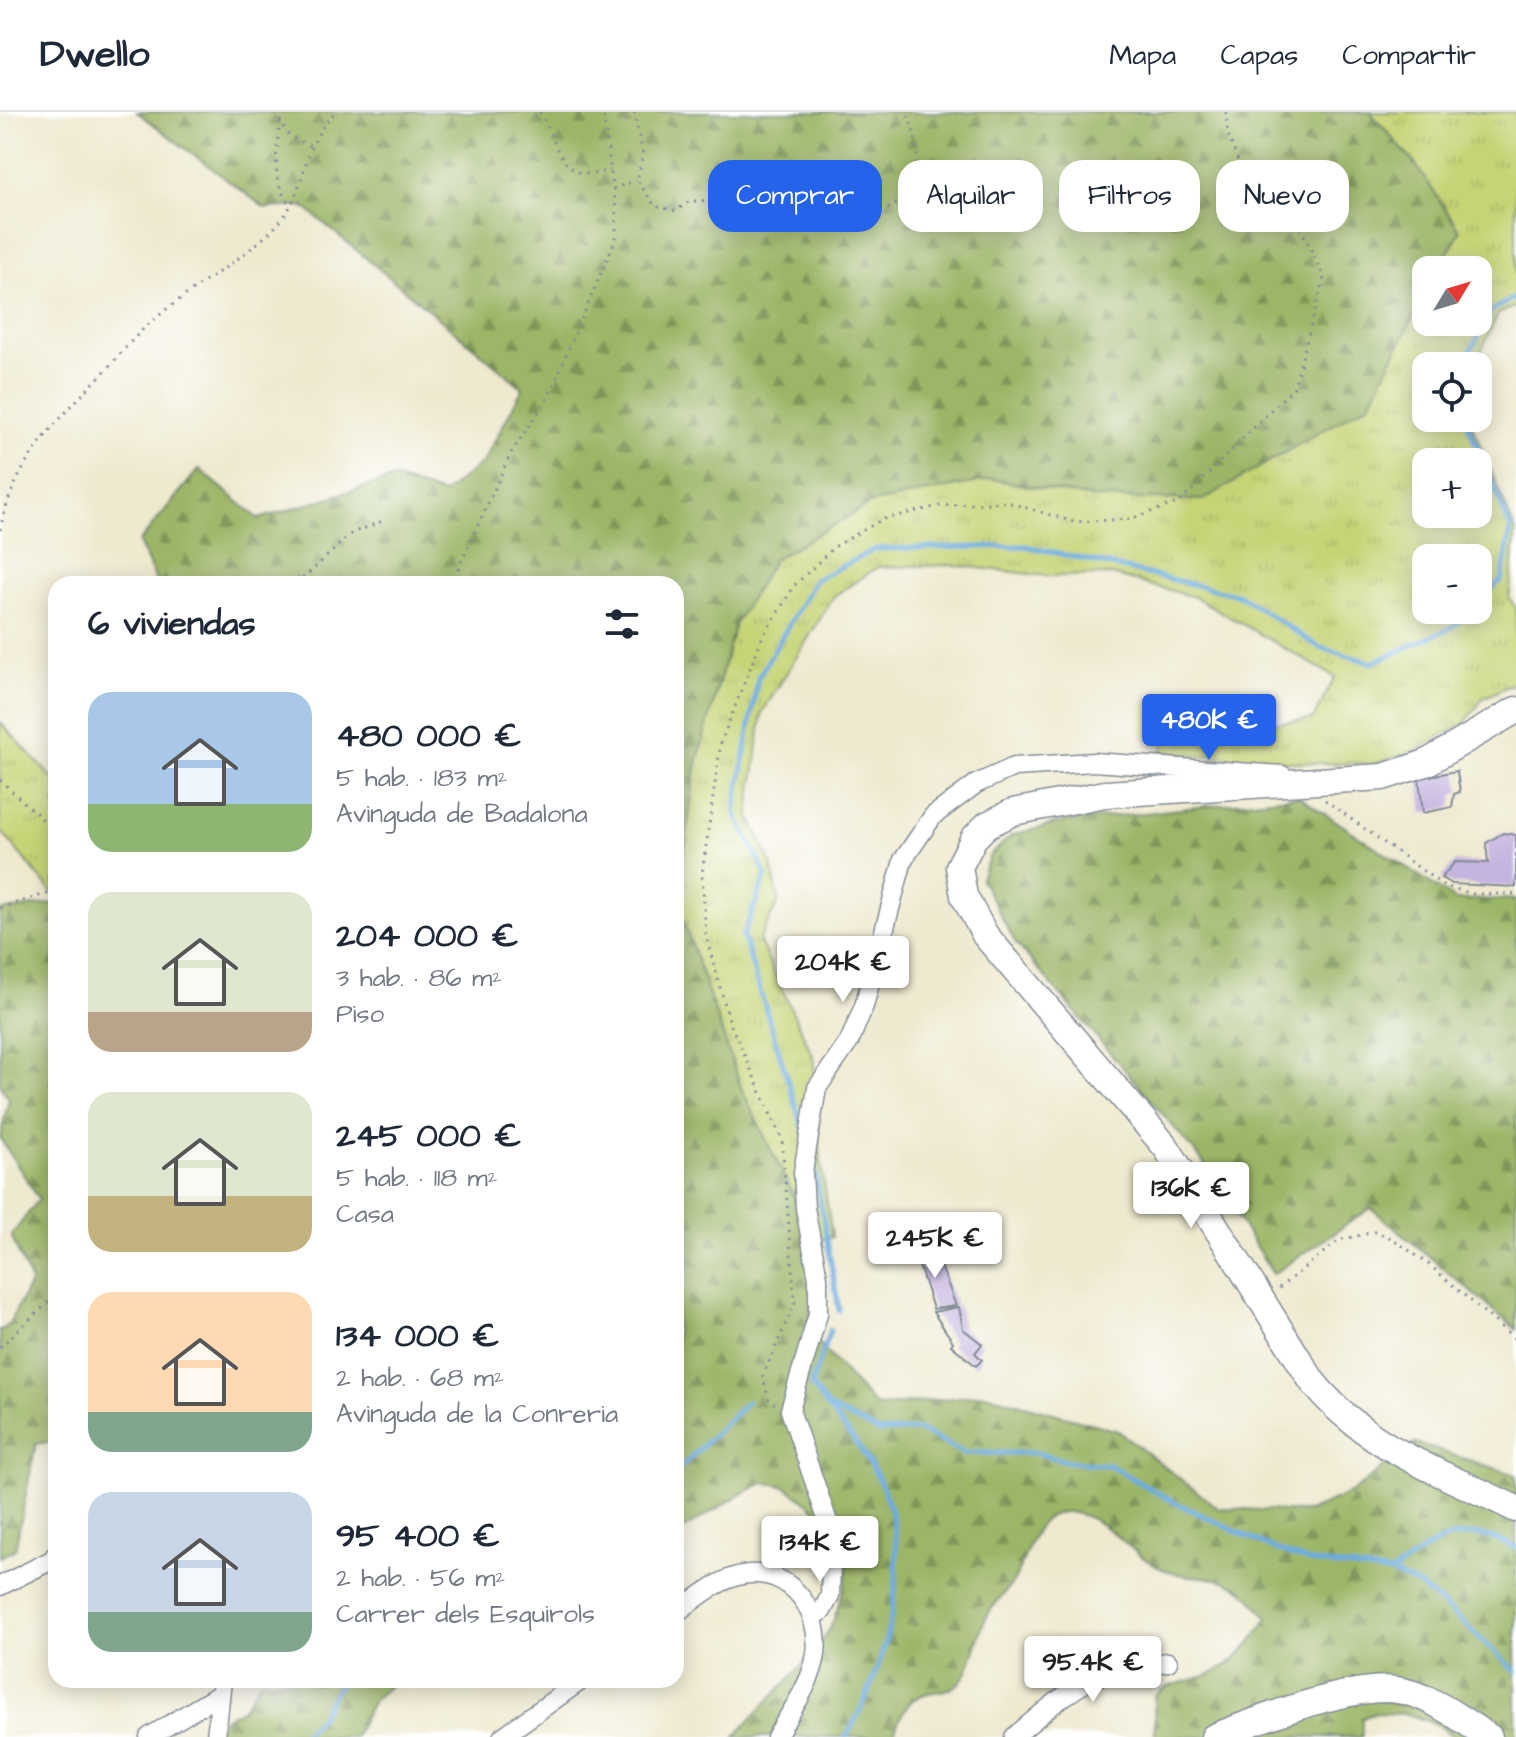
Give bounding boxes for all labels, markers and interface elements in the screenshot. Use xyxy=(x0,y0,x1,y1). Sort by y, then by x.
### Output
text: Dwello xyxy=(40,29,149,81)
text: Mapa xyxy=(1109,36,1176,75)
text: Capas xyxy=(1220,36,1298,75)
text: Compartir xyxy=(1342,36,1476,75)
chip: Comprar xyxy=(708,160,882,232)
chip: Alquilar xyxy=(898,160,1043,232)
chip: Filtros xyxy=(1059,160,1200,232)
chip: Nuevo xyxy=(1216,160,1349,232)
north arrow xyxy=(1412,256,1492,336)
map controls xyxy=(1412,256,1492,624)
button: locate xyxy=(1412,352,1492,432)
button: + xyxy=(1412,448,1492,528)
button: − xyxy=(1412,544,1492,624)
text: 6 viviendas xyxy=(88,600,256,648)
icon: filters xyxy=(600,602,644,646)
pin: 480K € xyxy=(1144,694,1274,762)
text: 480K € xyxy=(1160,702,1258,738)
text: 480 000 € xyxy=(336,712,521,760)
icon: home xyxy=(152,724,248,820)
text: 5 hab. · 183 m² xyxy=(336,760,507,796)
text: Avinguda de Badalona xyxy=(336,796,588,832)
text: 204 000 € xyxy=(336,912,519,960)
icon: home xyxy=(152,924,248,1020)
pin: 204K € xyxy=(778,936,908,1004)
text: 204K € xyxy=(795,944,891,980)
text: 3 hab. · 86 m² xyxy=(336,960,502,996)
text: Piso xyxy=(336,996,384,1032)
text: 245 000 € xyxy=(336,1112,521,1160)
icon: home xyxy=(152,1124,248,1220)
text: 5 hab. · 118 m² xyxy=(336,1160,498,1196)
pin: 136K € xyxy=(1126,1162,1256,1230)
text: 136K € xyxy=(1151,1170,1231,1206)
text: Casa xyxy=(336,1196,394,1232)
pin: 245K € xyxy=(870,1212,1000,1280)
text: 245K € xyxy=(886,1220,984,1256)
text: 134 000 € xyxy=(336,1312,499,1360)
icon: home xyxy=(152,1324,248,1420)
text: 2 hab. · 68 m² xyxy=(336,1360,504,1396)
text: Avinguda de la Conreria xyxy=(336,1396,618,1432)
text: 95 400 € xyxy=(336,1512,500,1560)
pin: 134K € xyxy=(755,1516,885,1584)
icon: home xyxy=(152,1524,248,1620)
text: 134K € xyxy=(779,1524,861,1560)
text: 2 hab. · 56 m² xyxy=(336,1560,505,1596)
text: Carrer dels Esquirols xyxy=(336,1596,595,1632)
pin: 95.4K € xyxy=(1019,1636,1167,1704)
text: 95.4K € xyxy=(1042,1644,1144,1680)

